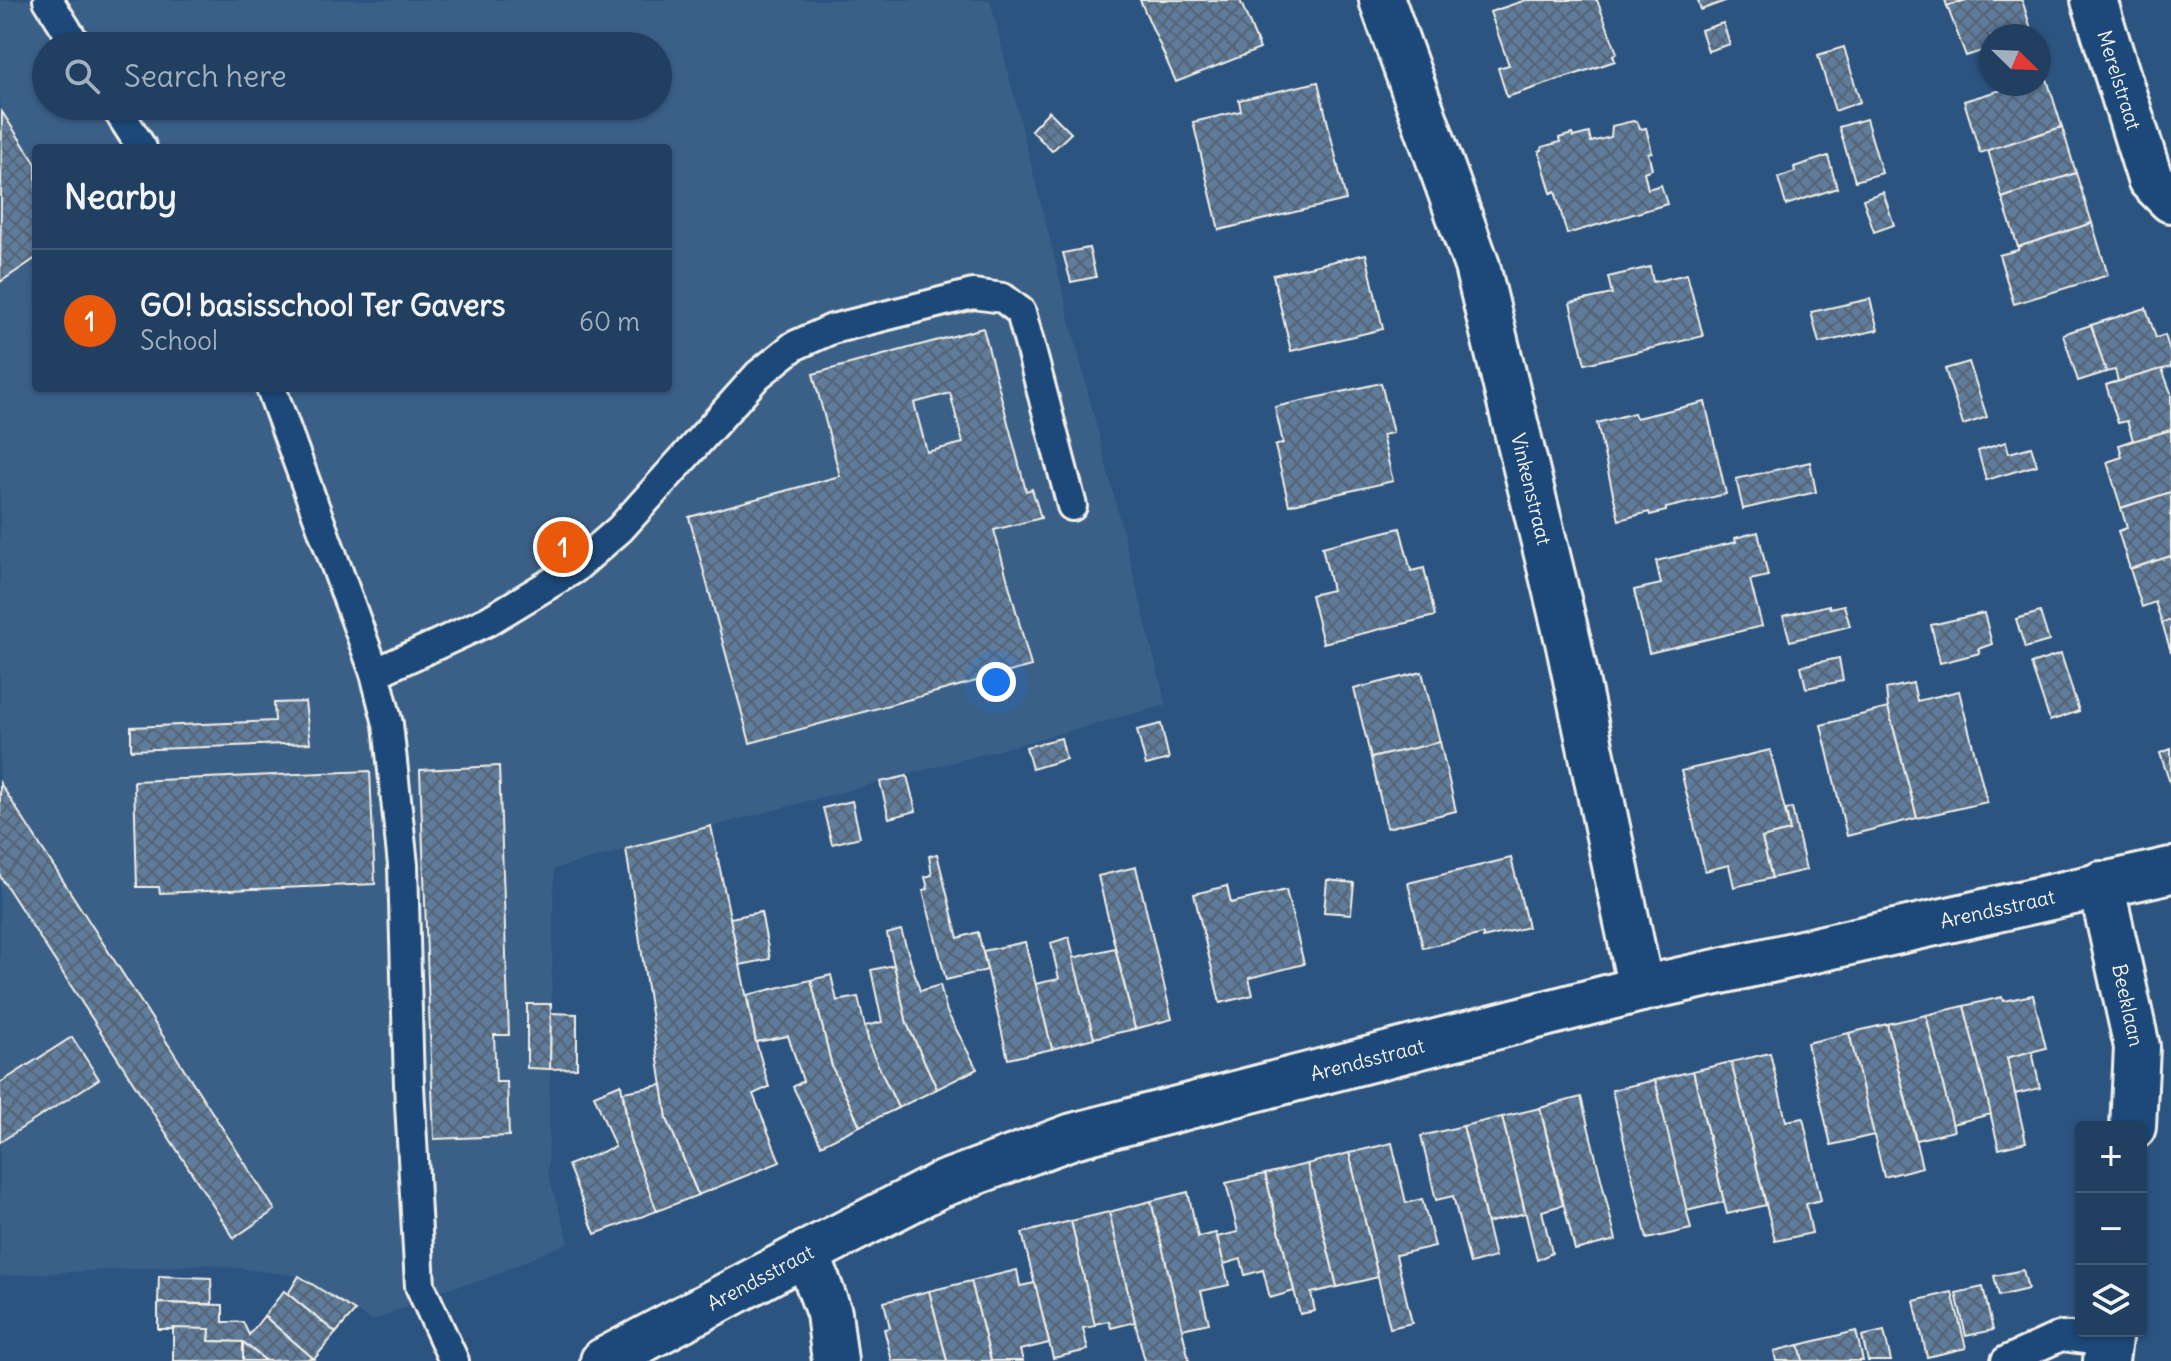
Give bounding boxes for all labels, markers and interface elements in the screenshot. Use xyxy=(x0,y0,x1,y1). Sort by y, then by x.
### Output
north arrow xyxy=(1979,24,2051,96)
street label: Merelstraat xyxy=(2092,27,2147,133)
search box xyxy=(32,32,672,120)
icon: search xyxy=(60,54,104,98)
text: Search here xyxy=(124,57,287,95)
text: Nearby xyxy=(64,175,177,218)
text: GO! basisschool Ter Gavers xyxy=(140,286,505,324)
text: 1 xyxy=(85,305,95,338)
text: 60 m xyxy=(579,305,640,338)
text: School xyxy=(140,324,218,357)
street label: Vinkenstraat xyxy=(1506,430,1557,548)
pin: 1 xyxy=(537,517,589,577)
your location xyxy=(976,662,1016,702)
street label: Arendsstraat xyxy=(1938,883,2057,933)
street label: Beeklaan xyxy=(2107,961,2149,1049)
street label: Arendsstraat xyxy=(1307,1033,1427,1086)
map controls xyxy=(2075,1121,2147,1337)
button: + xyxy=(2075,1121,2147,1193)
button: − xyxy=(2075,1193,2147,1265)
street label: Arendsstraat xyxy=(703,1239,818,1316)
button: layers xyxy=(2075,1265,2147,1337)

